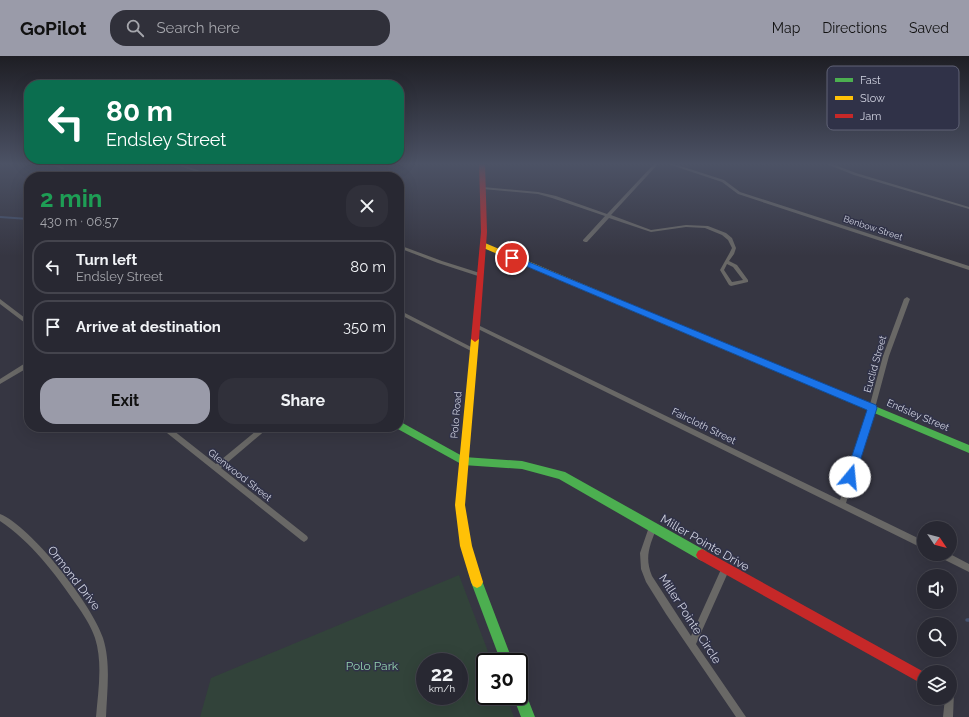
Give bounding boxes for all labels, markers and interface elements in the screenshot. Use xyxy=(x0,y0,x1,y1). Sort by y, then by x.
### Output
search box xyxy=(110,10,390,46)
text: GoPilot xyxy=(20,17,86,39)
icon: search xyxy=(124,17,146,39)
text: Search here xyxy=(156,19,240,37)
text: Map xyxy=(772,20,800,36)
text: Directions xyxy=(822,20,887,36)
text: Saved xyxy=(909,20,949,36)
legend xyxy=(827,66,959,130)
text: Fast xyxy=(860,74,881,87)
text: Slow xyxy=(860,92,885,105)
text: 80 m xyxy=(106,95,173,128)
icon: left xyxy=(40,96,92,148)
text: Jam xyxy=(860,110,881,123)
text: Endsley Street xyxy=(106,129,226,150)
text: 2 min xyxy=(40,184,102,213)
button: close xyxy=(346,185,388,227)
text: 430 m · 06:57 xyxy=(40,214,119,229)
street label: Benbow Street xyxy=(842,214,904,242)
pin xyxy=(495,241,529,275)
icon: arrive xyxy=(501,247,523,269)
text: Turn left xyxy=(76,251,137,269)
icon: left xyxy=(42,256,64,278)
text: 80 m xyxy=(350,258,386,276)
text: Endsley Street xyxy=(76,269,163,284)
icon: arrive xyxy=(42,316,64,338)
text: Arrive at destination xyxy=(76,318,221,336)
text: 350 m xyxy=(343,318,386,336)
street label: Euclid Street xyxy=(862,334,889,394)
button: Exit xyxy=(40,378,210,424)
button: Share xyxy=(218,378,388,424)
street label: Polo Road xyxy=(448,391,464,439)
street label: Endsley Street xyxy=(885,397,951,433)
street label: Faircloth Street xyxy=(670,406,738,447)
street label: Glenwood Street xyxy=(206,447,275,504)
position arrow xyxy=(829,456,871,498)
street label: Miller Pointe Drive xyxy=(658,512,752,574)
north arrow xyxy=(917,521,957,561)
map controls xyxy=(917,521,957,705)
street label: Ormond Drive xyxy=(45,543,103,613)
button: sound xyxy=(917,569,957,609)
street label: Miller Pointe Circle xyxy=(656,572,724,666)
button: search xyxy=(917,617,957,657)
speed limit sign: 30 xyxy=(476,653,528,705)
park label: Polo Park xyxy=(346,659,399,673)
text: 22 xyxy=(431,662,453,686)
button: layers xyxy=(917,665,957,705)
text: km/h xyxy=(429,683,455,694)

